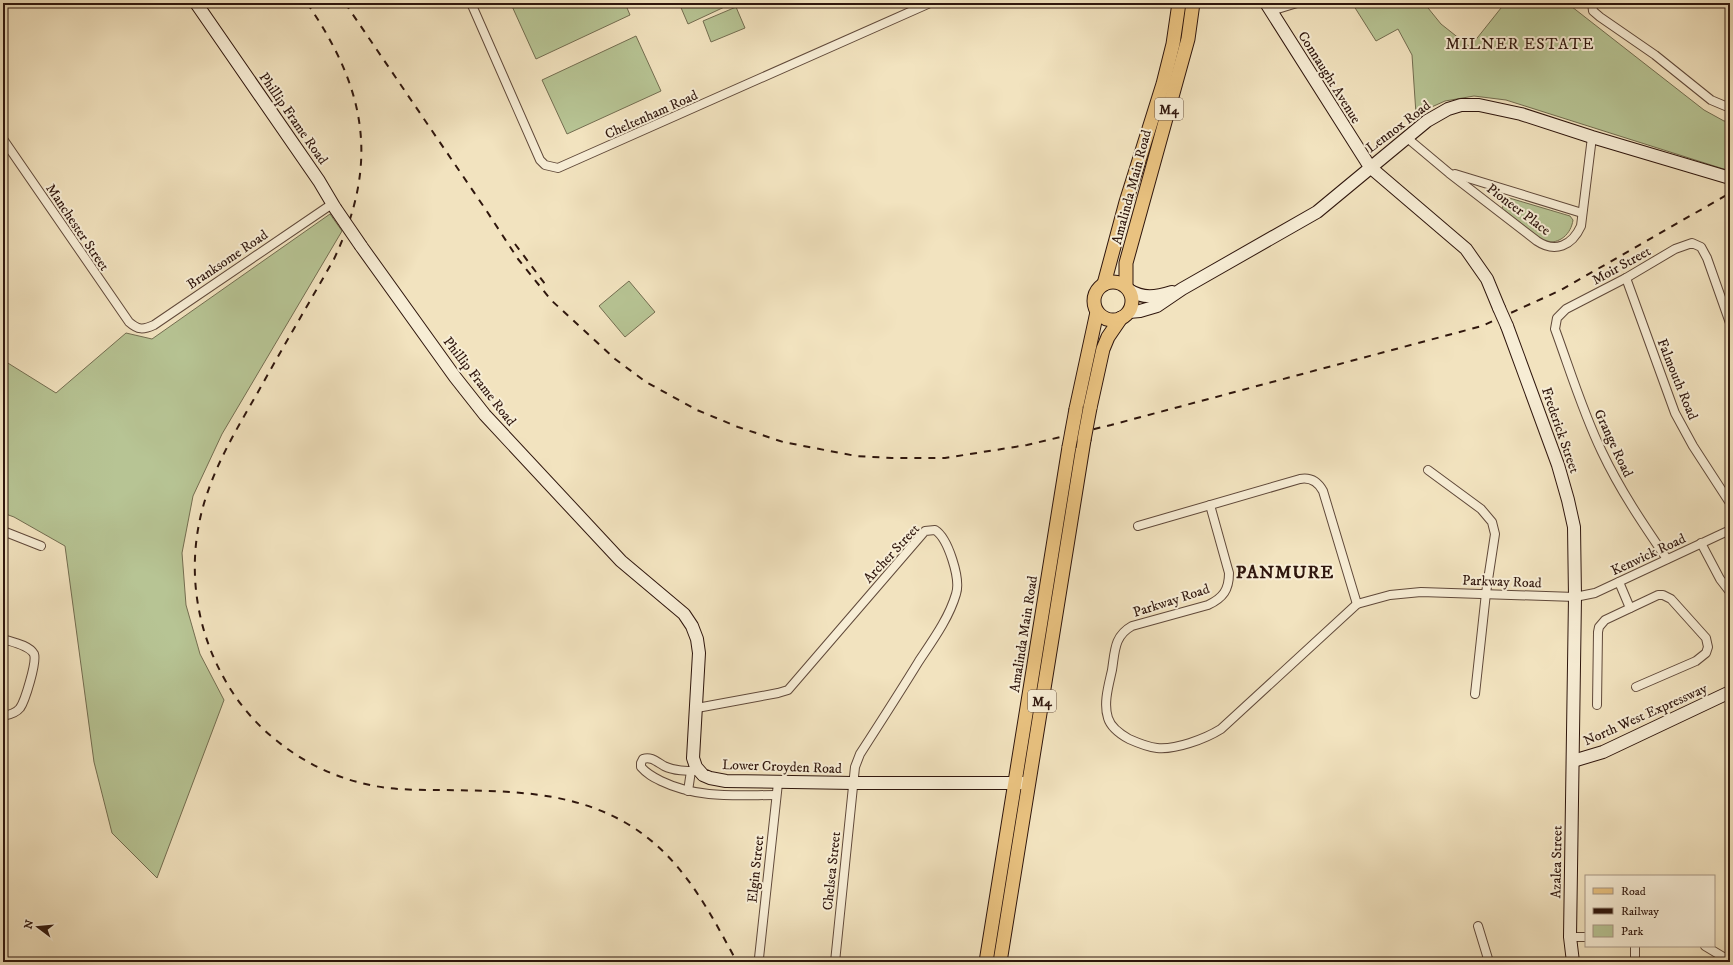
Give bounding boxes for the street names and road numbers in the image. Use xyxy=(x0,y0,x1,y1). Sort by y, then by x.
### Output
street label: Connaught Avenue xyxy=(1294,28,1365,127)
street label: Phillip Frame Road xyxy=(255,69,332,168)
street label: Cheltenham Road xyxy=(602,86,701,143)
street label: Lennox Road xyxy=(1363,97,1434,157)
road number: M4 xyxy=(1155,98,1183,120)
street label: Amalinda Main Road xyxy=(1108,128,1156,247)
street label: Manchester Street xyxy=(41,180,113,275)
street label: Pioneer Place xyxy=(1483,180,1554,240)
street label: Branksome Road xyxy=(184,226,272,294)
street label: Moir Street xyxy=(1589,242,1654,289)
street label: Phillip Frame Road xyxy=(439,333,520,430)
street label: Falmouth Road xyxy=(1653,336,1702,423)
street label: Frederick Street xyxy=(1537,385,1583,476)
street label: Grange Road xyxy=(1590,407,1637,480)
street label: Archer Street xyxy=(860,520,924,587)
street label: Kenwick Road xyxy=(1608,530,1689,580)
street label: Parkway Road xyxy=(1462,572,1542,592)
street label: Amalinda Main Road xyxy=(1006,574,1042,694)
street label: Parkway Road xyxy=(1131,580,1212,622)
street label: North West Expressway xyxy=(1581,679,1710,750)
road number: M4 xyxy=(1028,690,1056,712)
street label: Lower Croyden Road xyxy=(722,756,842,778)
street label: Azalea Street xyxy=(1547,825,1567,899)
street label: Chelsea Street xyxy=(819,830,845,911)
street label: Elgin Street xyxy=(743,834,769,904)

